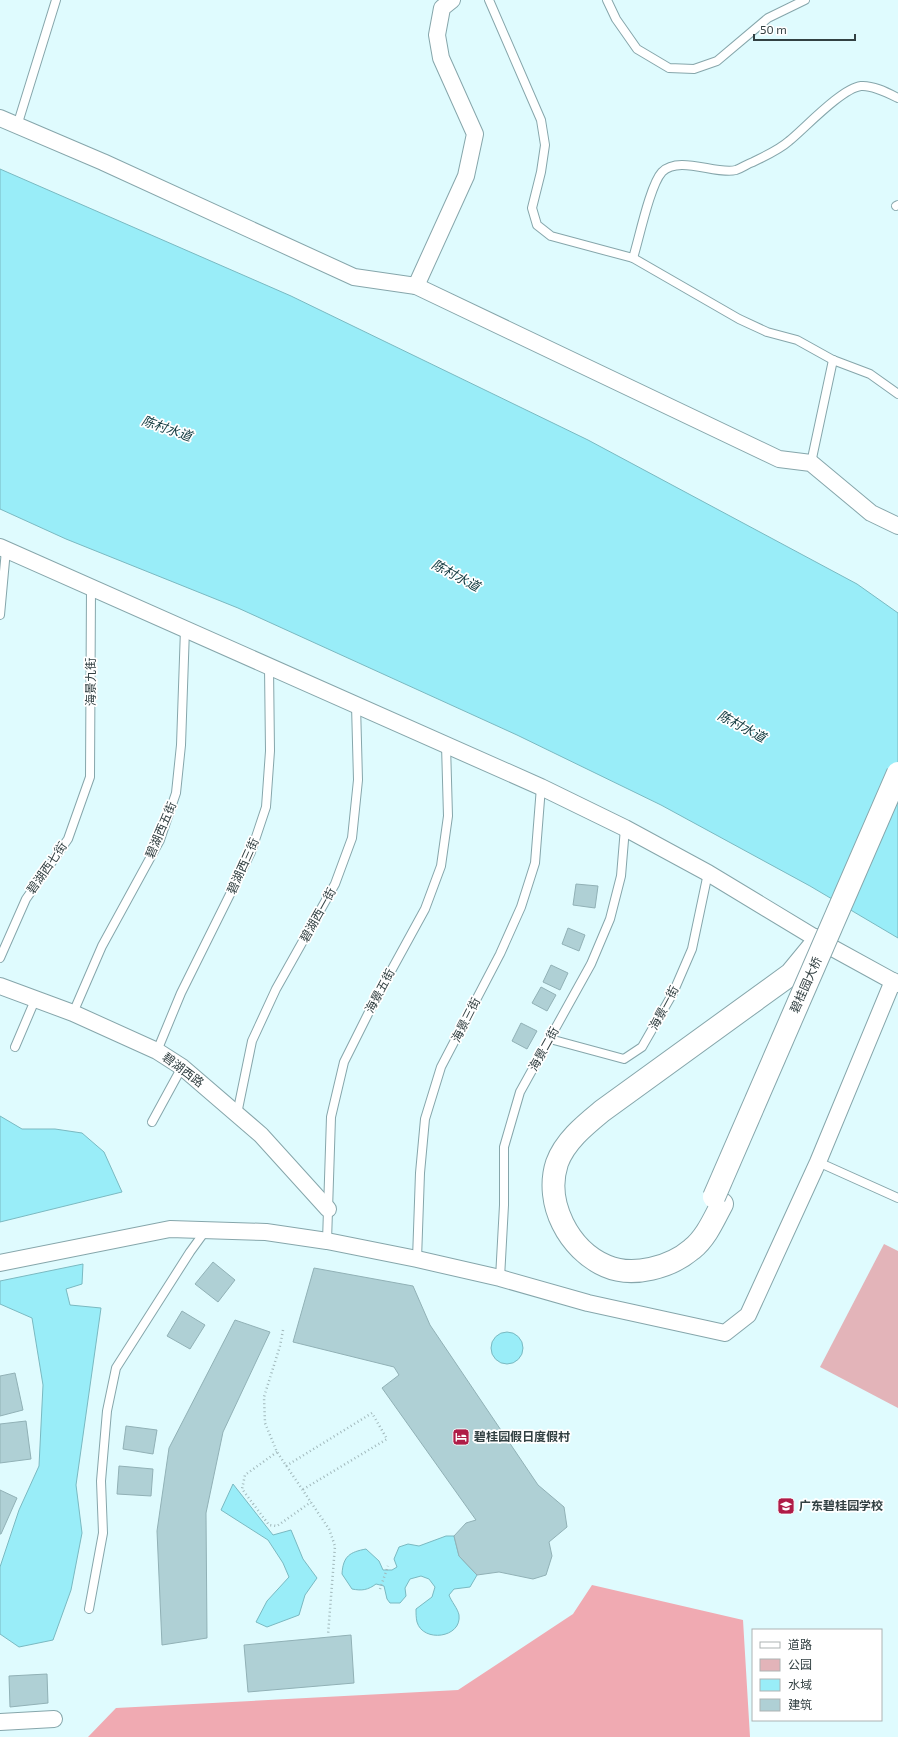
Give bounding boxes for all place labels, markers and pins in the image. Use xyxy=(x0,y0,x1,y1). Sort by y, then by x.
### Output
hotel icon: 碧桂园假日度假村 xyxy=(451,1427,471,1447)
place label: 碧桂园假日度假村 xyxy=(474,1429,570,1443)
school or university icon: 广东碧桂园学校 xyxy=(776,1496,796,1516)
place label: 广东碧桂园学校 xyxy=(799,1498,883,1512)

